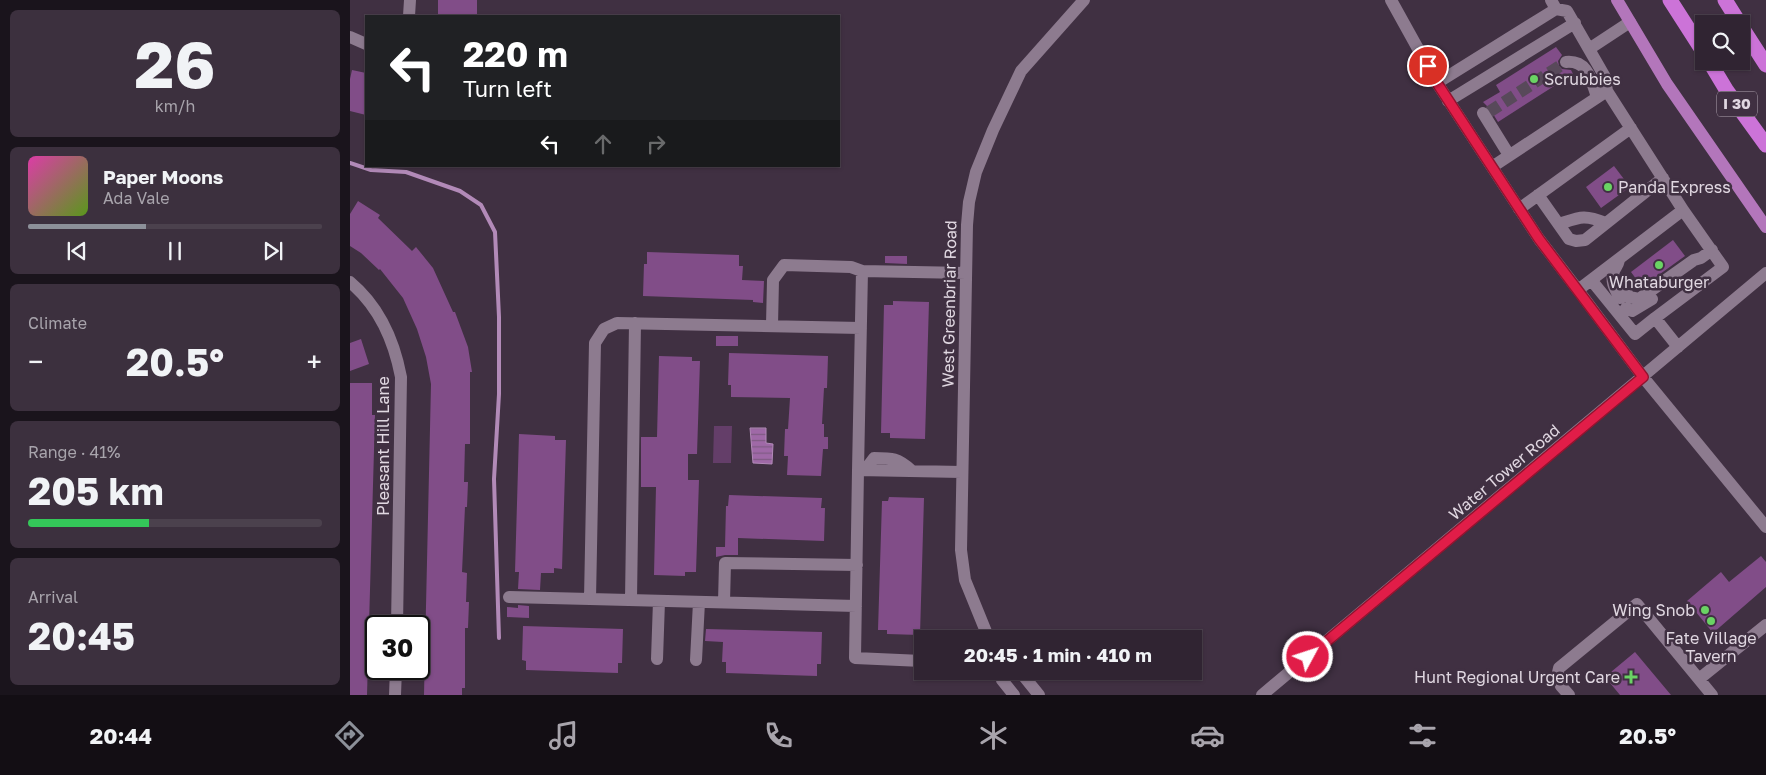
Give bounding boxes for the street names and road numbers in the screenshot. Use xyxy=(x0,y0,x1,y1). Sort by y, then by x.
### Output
road number: I 30 xyxy=(1717,92,1757,116)
street label: West Greenbriar Road xyxy=(938,220,960,388)
street label: Pleasant Hill Lane xyxy=(373,376,393,516)
street label: Water Tower Road xyxy=(1444,420,1564,524)

